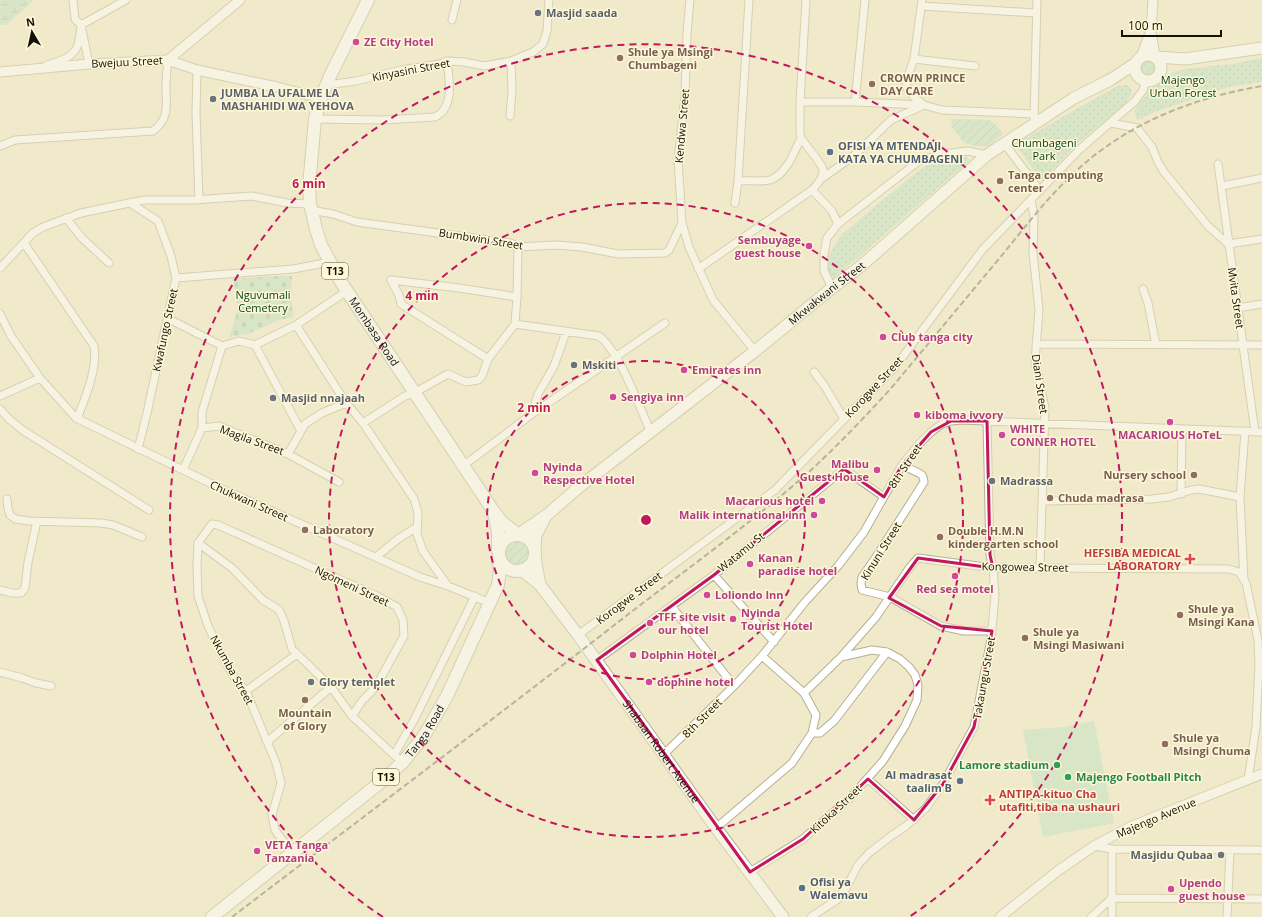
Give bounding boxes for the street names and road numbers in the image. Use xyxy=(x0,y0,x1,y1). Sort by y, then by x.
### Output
street label: Bwejuu Street xyxy=(91,52,163,71)
street label: Kinyasini Street xyxy=(371,55,451,84)
street label: Kendwa Street xyxy=(671,88,692,164)
street label: Bumbwini Street xyxy=(438,224,524,253)
street label: Mkwakwani Street xyxy=(785,258,868,328)
road number: T13 xyxy=(322,263,348,279)
street label: Mvita Street xyxy=(1225,266,1248,330)
street label: Kwafungo Street xyxy=(148,287,181,373)
street label: Mombasa Road xyxy=(346,294,403,369)
street label: Korogwe Street xyxy=(841,353,906,421)
street label: Diani Street xyxy=(1029,353,1052,415)
street label: Magila Street xyxy=(218,421,286,458)
street label: 8th Street xyxy=(884,441,925,491)
street label: Chukwani Street xyxy=(208,477,291,524)
street label: Kinuni Street xyxy=(857,519,904,583)
street label: Watamu St xyxy=(714,528,767,575)
street label: Kongowea Street xyxy=(981,558,1069,575)
street label: Ngomeni Street xyxy=(313,562,392,609)
street label: Korogwe Street xyxy=(593,568,665,627)
street label: Nkumba Street xyxy=(207,632,258,707)
street label: Takaungu Street xyxy=(969,635,998,721)
street label: 8th Street xyxy=(678,694,725,741)
street label: Shabaan Robert Avenue xyxy=(620,696,704,806)
street label: Tanga Road xyxy=(402,702,447,760)
road number: T13 xyxy=(373,769,399,785)
street label: Kitoka Street xyxy=(807,781,865,836)
street label: Majengo Avenue xyxy=(1114,794,1198,841)

